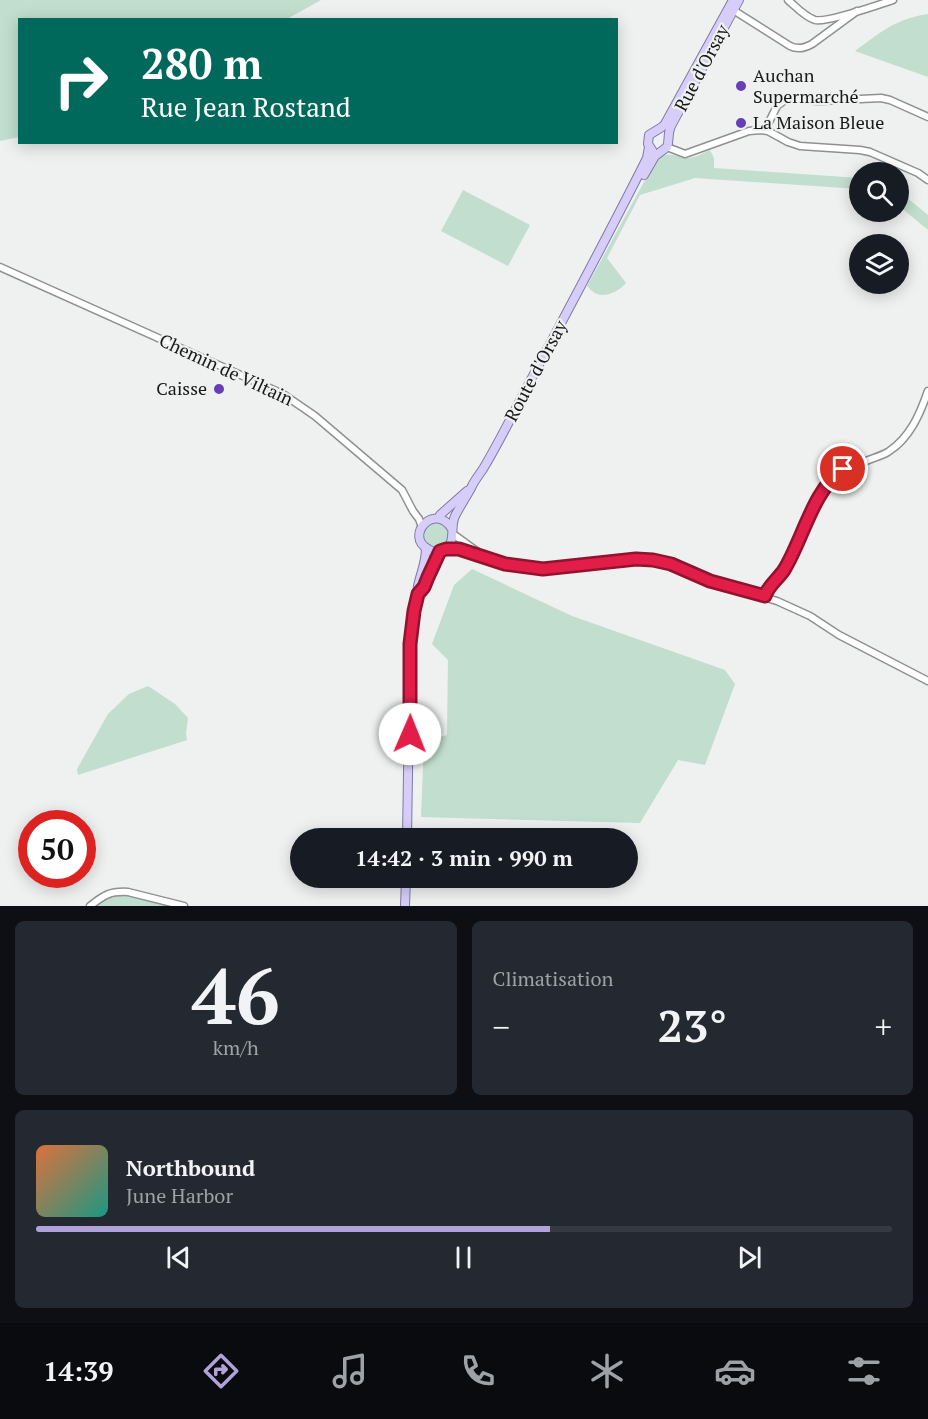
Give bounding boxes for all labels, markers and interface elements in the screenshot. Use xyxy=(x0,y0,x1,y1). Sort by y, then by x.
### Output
street label: Rue d'Orsay xyxy=(668,19,734,115)
text: 280 m xyxy=(141,35,262,91)
icon: right xyxy=(42,42,120,120)
place label: Auchan Supermarché xyxy=(753,63,859,108)
marker: Auchan Supermarché xyxy=(734,79,748,93)
text: Rue Jean Rostand xyxy=(141,89,351,125)
place label: La Maison Bleue xyxy=(753,110,884,134)
marker: La Maison Bleue xyxy=(734,116,748,130)
map controls xyxy=(849,162,909,294)
button: search xyxy=(849,162,909,222)
button: layers xyxy=(849,234,909,294)
street label: Route d'Orsay xyxy=(498,315,572,425)
street label: Chemin de Viltain xyxy=(156,328,298,411)
place label: Caisse xyxy=(156,376,207,400)
marker: Caisse xyxy=(212,382,226,396)
pin xyxy=(817,443,868,494)
icon: arrive xyxy=(826,452,859,485)
position arrow xyxy=(378,702,442,766)
speed limit sign: 50 xyxy=(18,810,96,888)
text: 14:42 · 3 min · 990 m xyxy=(355,843,573,872)
text: 46 xyxy=(192,943,280,1046)
text: Climatisation xyxy=(493,965,613,992)
text: 23° xyxy=(658,995,727,1055)
text: − xyxy=(493,1005,510,1048)
text: + xyxy=(874,1005,892,1048)
text: km/h xyxy=(213,1034,259,1061)
text: Northbound xyxy=(126,1153,255,1182)
text: June Harbor xyxy=(126,1182,233,1209)
icon: previous xyxy=(162,1241,195,1274)
icon: pause xyxy=(447,1241,480,1274)
icon: next xyxy=(733,1241,766,1274)
icon: directions xyxy=(200,1350,242,1392)
icon: music xyxy=(329,1350,371,1392)
icon: phone xyxy=(457,1350,499,1392)
icon: climate xyxy=(586,1350,628,1392)
icon: car xyxy=(714,1350,756,1392)
icon: filters xyxy=(843,1350,885,1392)
text: 14:39 xyxy=(43,1353,114,1389)

